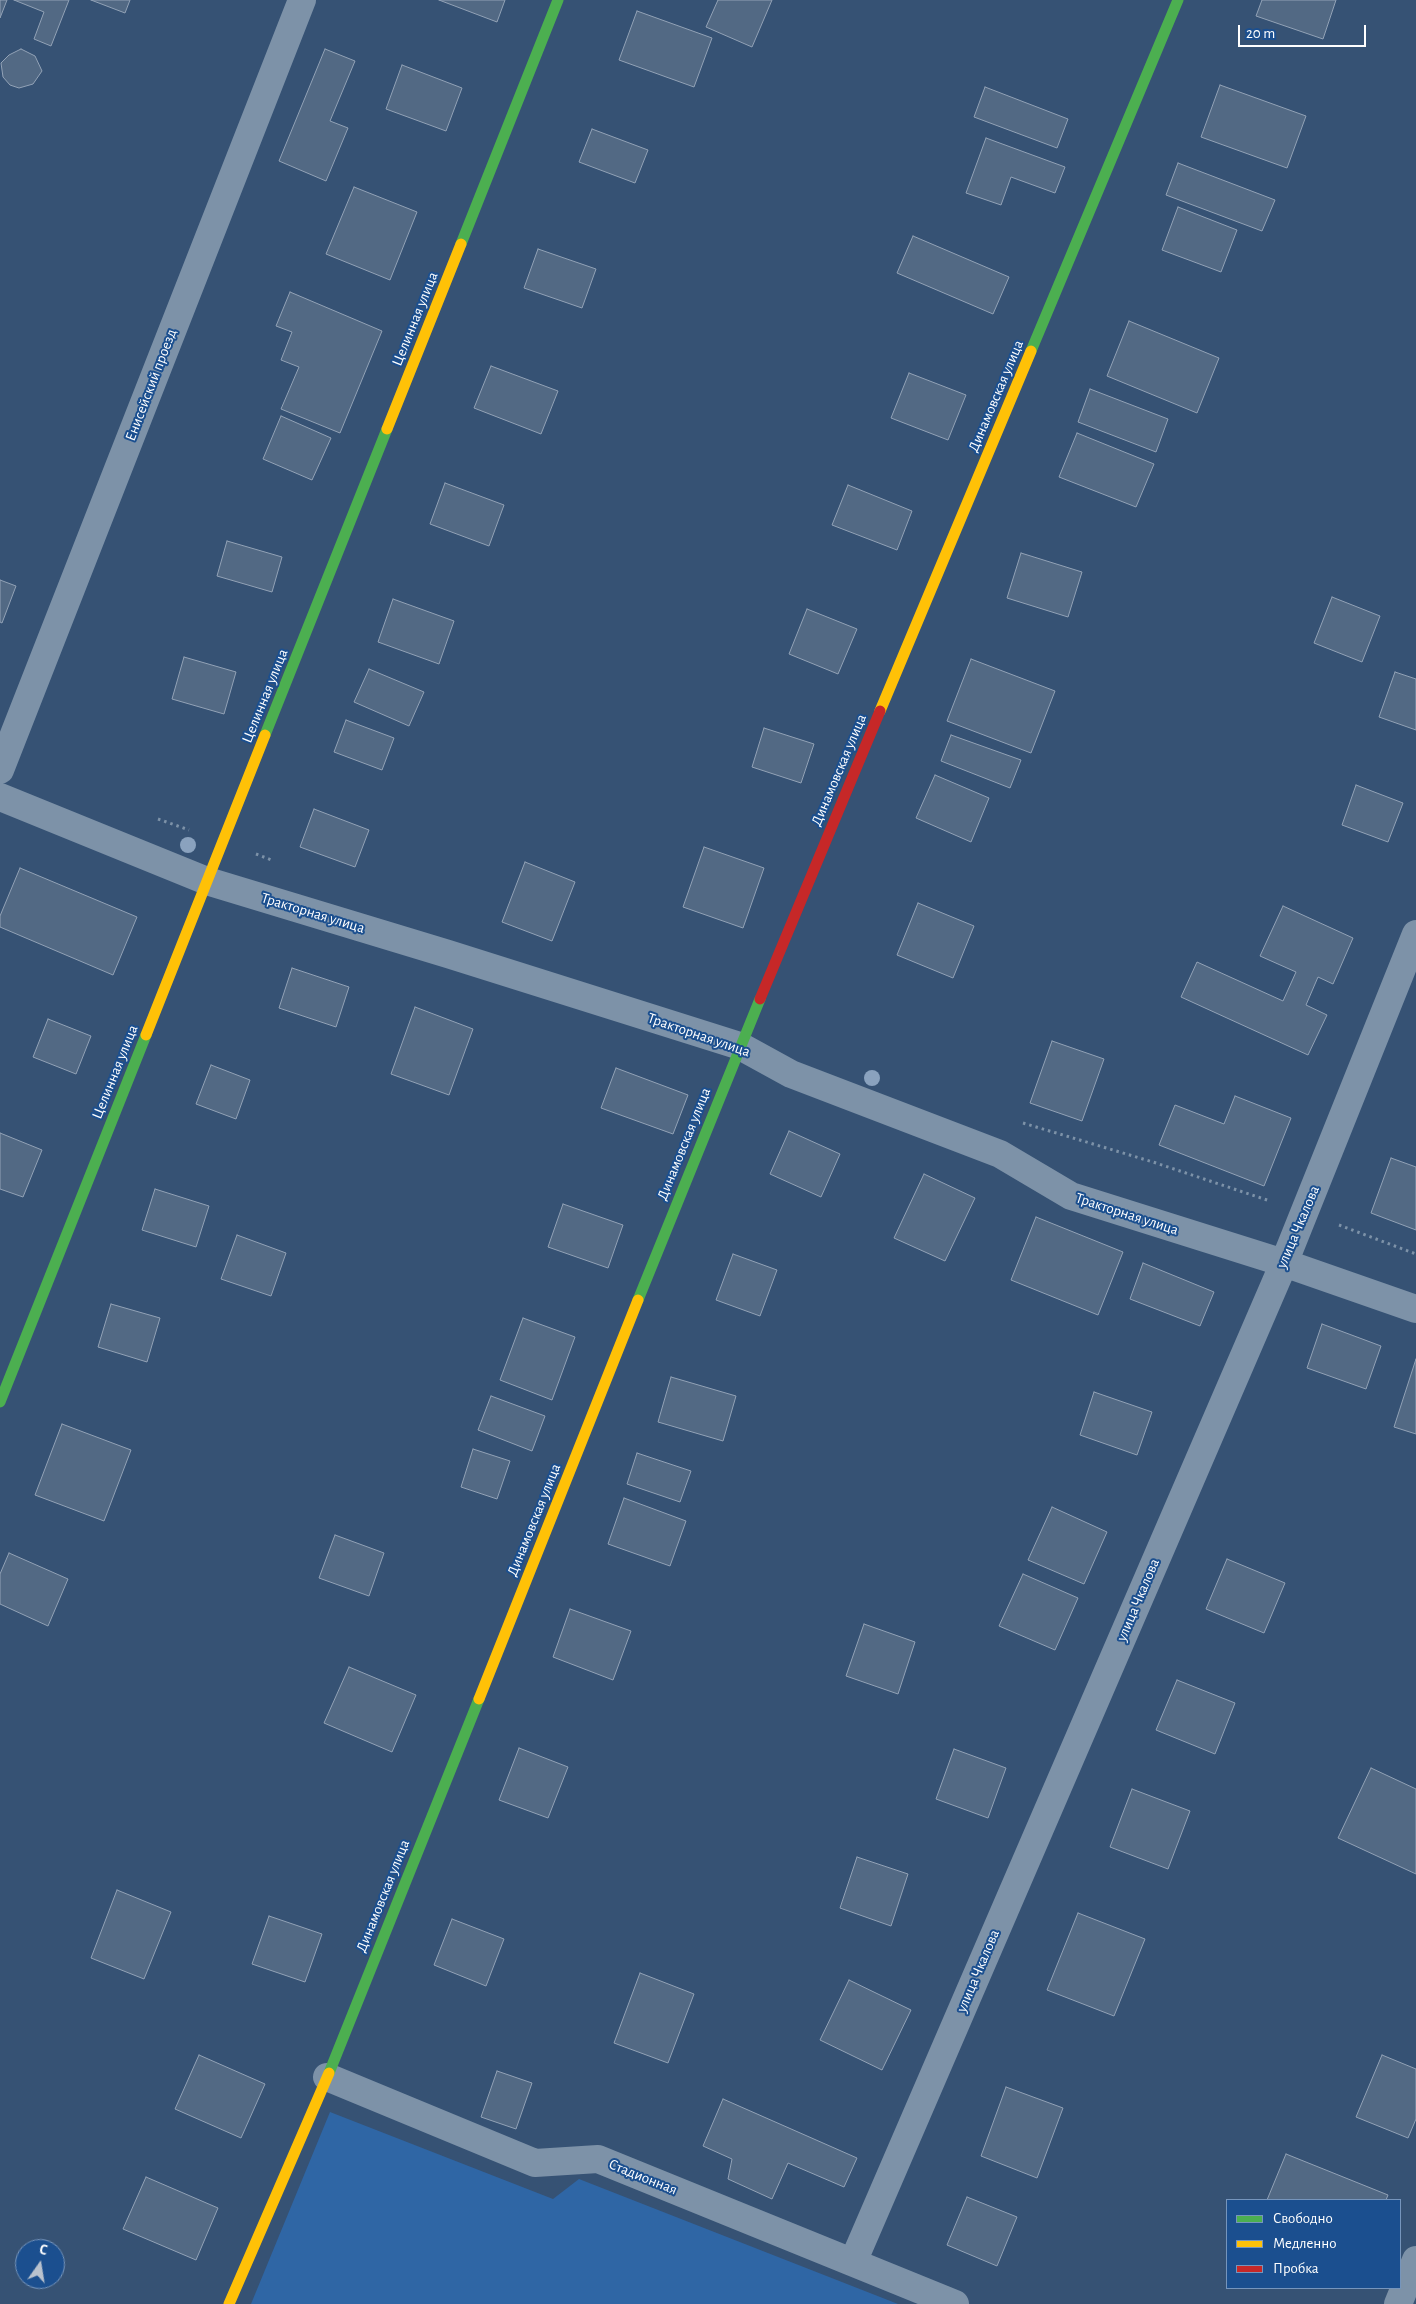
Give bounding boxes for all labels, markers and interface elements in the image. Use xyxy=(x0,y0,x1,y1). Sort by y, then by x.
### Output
scale bar xyxy=(1241,15,1368,47)
text: 20 m xyxy=(1246,26,1275,41)
street label: Целинная улица xyxy=(388,269,442,369)
street label: Енисейский проезд xyxy=(121,326,181,444)
street label: Динамовская улица xyxy=(964,337,1028,455)
street label: Целинная улица xyxy=(238,646,292,746)
street label: Динамовская улица xyxy=(807,711,871,829)
street label: Тракторная улица xyxy=(259,889,367,937)
street label: Тракторная улица xyxy=(645,1009,753,1061)
street label: Целинная улица xyxy=(88,1022,142,1122)
street label: Динамовская улица xyxy=(653,1085,715,1203)
street label: улица Чкалова xyxy=(1272,1183,1324,1271)
street label: Тракторная улица xyxy=(1073,1189,1181,1239)
street label: Динамовская улица xyxy=(503,1461,565,1579)
street label: улица Чкалова xyxy=(1112,1556,1164,1644)
street label: Динамовская улица xyxy=(352,1837,414,1955)
street label: улица Чкалова xyxy=(952,1927,1004,2015)
street label: Стадионная xyxy=(606,2155,680,2199)
legend xyxy=(1226,2199,1401,2289)
text: Свободно xyxy=(1273,2211,1333,2226)
text: Медленно xyxy=(1273,2236,1337,2251)
north arrow xyxy=(15,2239,65,2289)
text: С xyxy=(38,2243,48,2258)
text: Пробка xyxy=(1273,2261,1319,2276)

